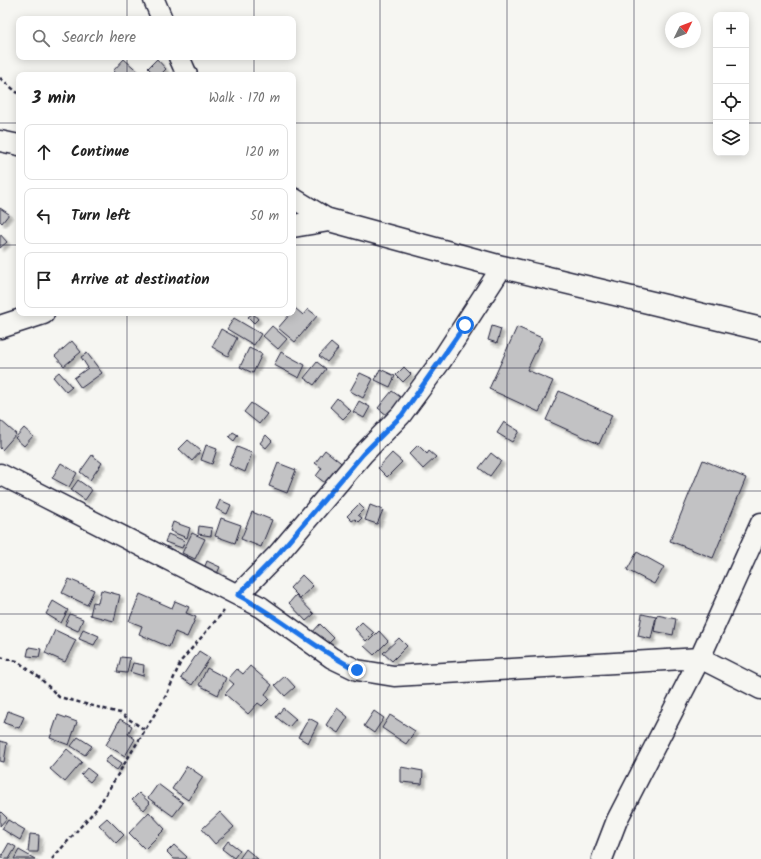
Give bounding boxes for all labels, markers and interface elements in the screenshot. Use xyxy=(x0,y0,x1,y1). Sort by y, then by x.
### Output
north arrow xyxy=(665,12,701,48)
map controls xyxy=(713,12,749,156)
button: + xyxy=(713,12,749,48)
search box xyxy=(16,16,296,60)
text: Search here xyxy=(62,26,136,50)
icon: search xyxy=(30,27,52,49)
button: − xyxy=(713,48,749,84)
button: locate xyxy=(713,84,749,120)
text: 3 min xyxy=(32,85,76,112)
text: Walk · 170 m xyxy=(209,88,280,109)
button: layers xyxy=(713,120,749,156)
text: Continue xyxy=(71,140,129,164)
icon: ahead xyxy=(33,141,55,163)
text: 120 m xyxy=(245,142,279,163)
text: Turn left xyxy=(71,204,131,228)
icon: left xyxy=(33,205,55,227)
text: 50 m xyxy=(250,206,279,227)
text: Arrive at destination xyxy=(71,268,210,292)
icon: arrive xyxy=(33,269,55,291)
route start xyxy=(456,316,474,334)
route end xyxy=(348,661,366,679)

